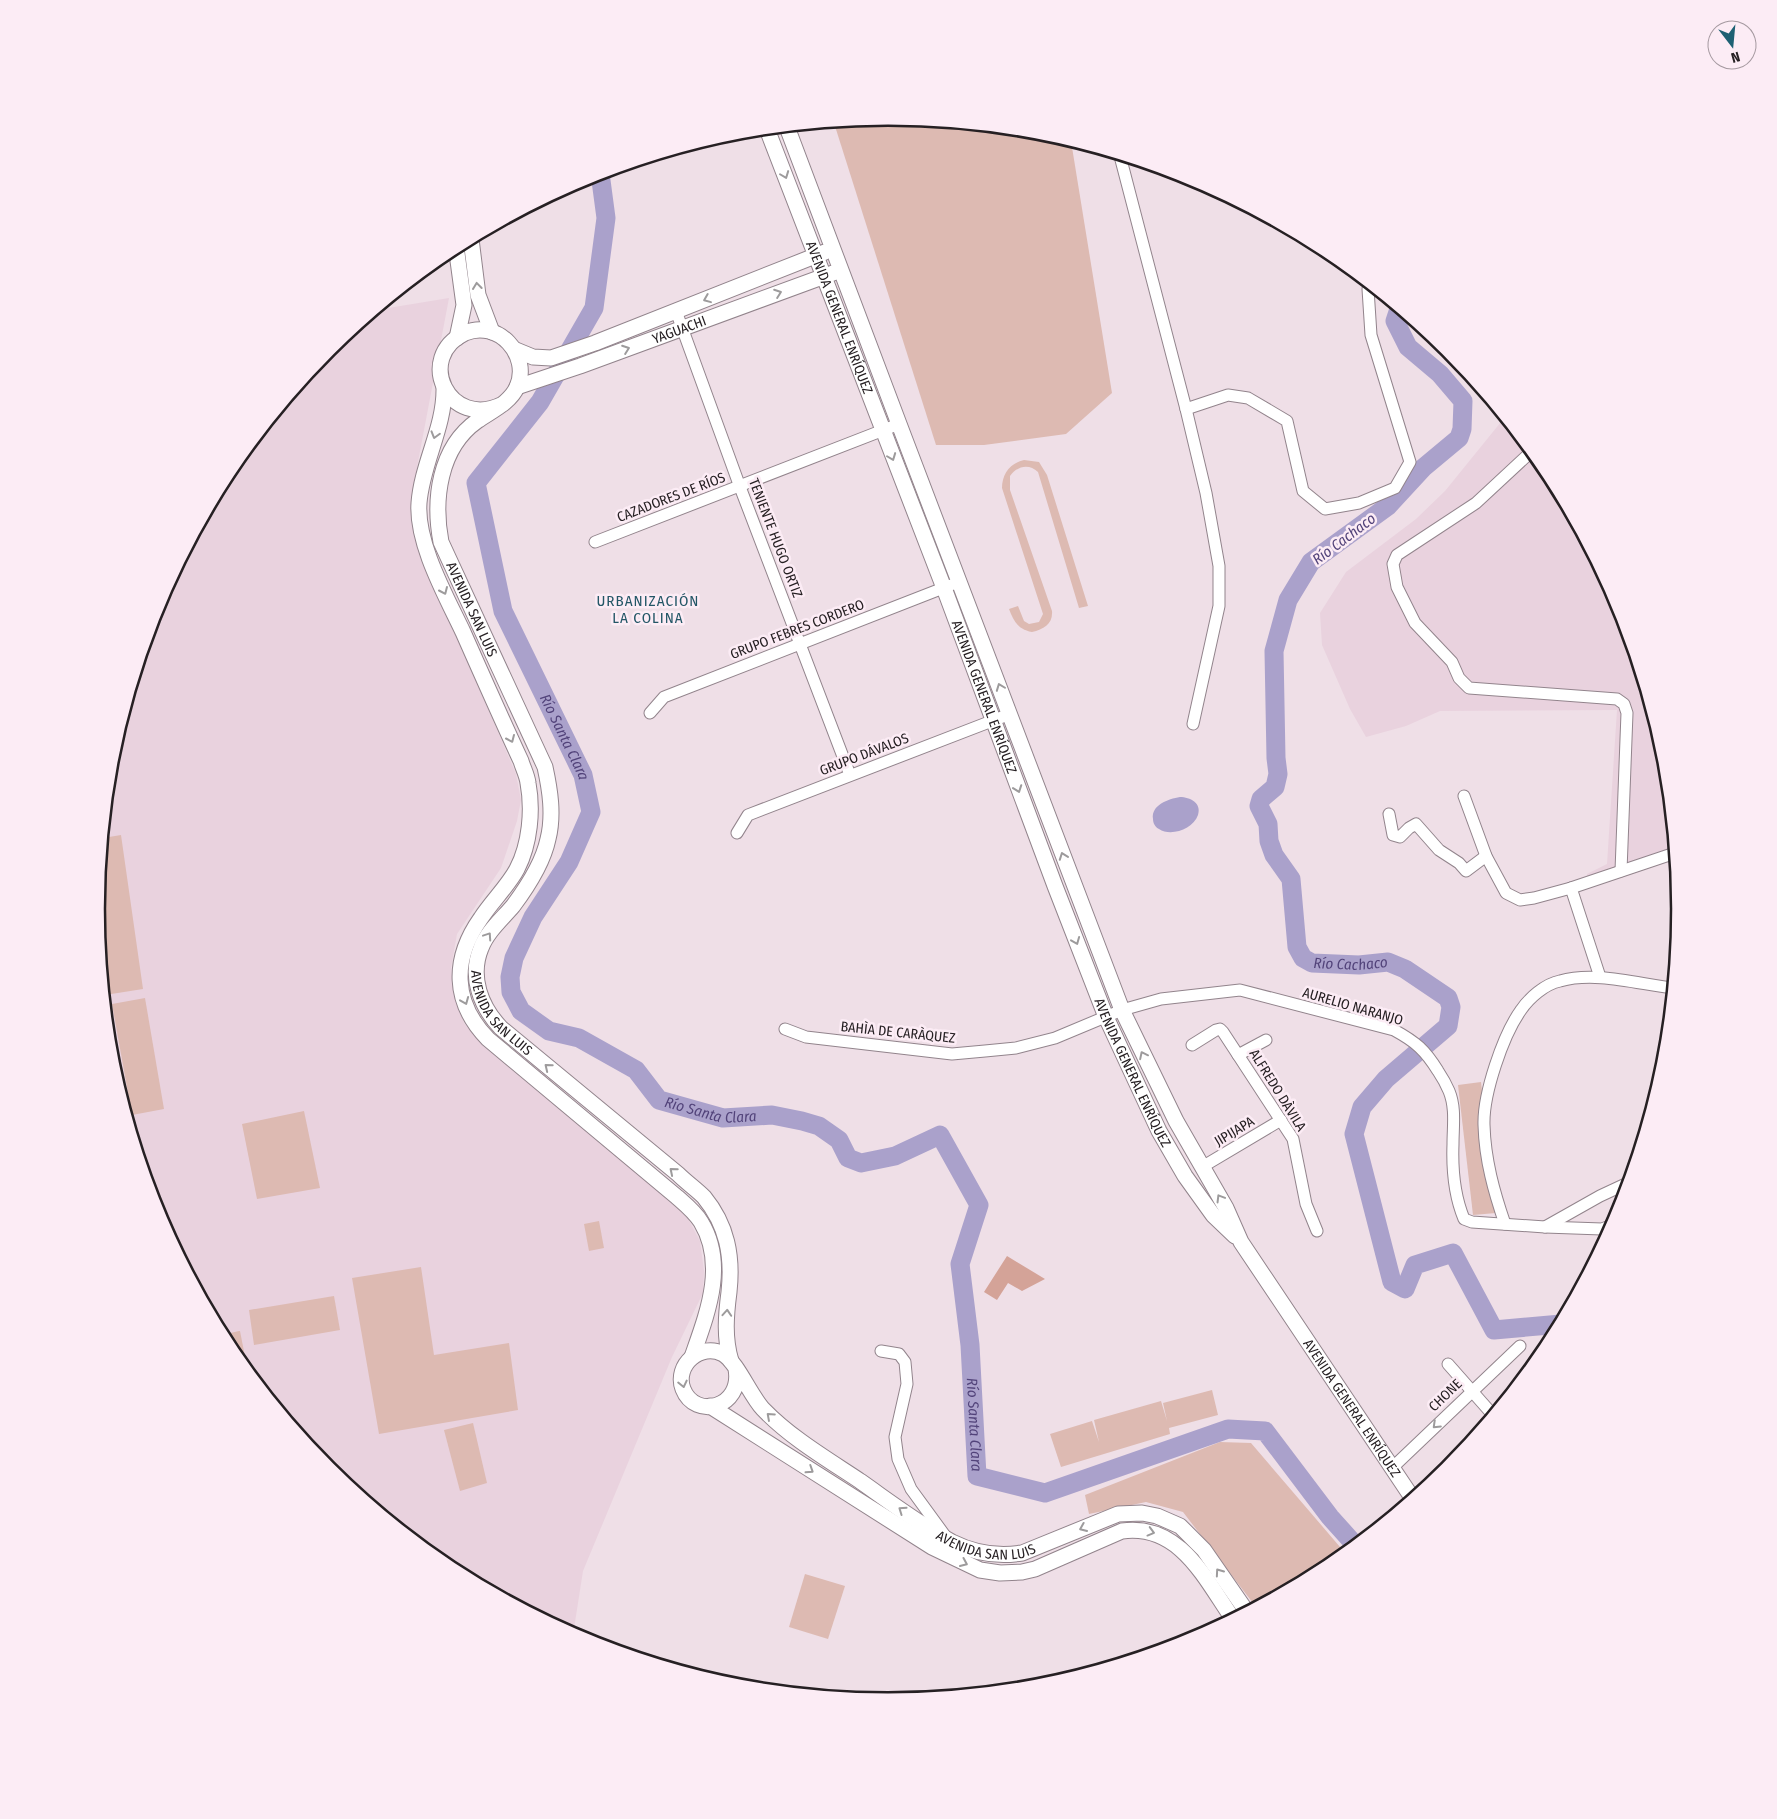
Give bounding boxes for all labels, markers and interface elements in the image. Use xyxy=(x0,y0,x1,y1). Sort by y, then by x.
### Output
north arrow xyxy=(1707,20,1757,70)
text: N xyxy=(1729,48,1742,66)
one-way arrow xyxy=(778,170,789,179)
street label: AVENIDA GENERAL ENRÍQUEZ xyxy=(802,239,877,397)
one-way arrow xyxy=(472,282,483,290)
one-way arrow xyxy=(774,289,782,299)
one-way arrow xyxy=(703,293,712,303)
street label: YAGUACHI xyxy=(650,312,709,348)
one-way arrow xyxy=(621,345,630,355)
one-way arrow xyxy=(430,431,441,439)
one-way arrow xyxy=(886,452,897,461)
street label: CAZADORES DE RÍOS xyxy=(614,468,728,526)
street label: TENIENTE HUGO ORTIZ xyxy=(745,476,806,601)
water label: Río Cachaco xyxy=(1309,509,1379,569)
street label: AVENIDA SAN LUIS xyxy=(442,559,501,659)
one-way arrow xyxy=(438,586,449,595)
district label: URBANIZACIÓN LA COLINA xyxy=(597,592,699,627)
street label: GRUPO FEBRES CORDERO xyxy=(728,596,867,663)
street label: AVENIDA GENERAL ENRÍQUEZ xyxy=(948,618,1020,776)
one-way arrow xyxy=(996,684,1006,692)
water label: Río Santa Clara xyxy=(536,691,593,782)
street label: GRUPO DÁVALOS xyxy=(817,729,911,779)
one-way arrow xyxy=(505,734,515,743)
one-way arrow xyxy=(1012,784,1022,793)
one-way arrow xyxy=(1059,852,1069,861)
one-way arrow xyxy=(482,933,491,942)
one-way arrow xyxy=(1070,936,1081,945)
water label: Río Cachaco xyxy=(1313,953,1389,974)
street label: AVENIDA SAN LUIS xyxy=(467,970,536,1059)
street label: AURELIO NARANJO xyxy=(1301,984,1405,1029)
one-way arrow xyxy=(459,996,469,1005)
street label: AVENIDA GENERAL ENRÍQUEZ xyxy=(1090,996,1175,1151)
street label: BAHÌA DE CARÀQUEZ xyxy=(840,1017,957,1047)
street label: ALFREDO DÀVILA xyxy=(1246,1046,1311,1135)
one-way arrow xyxy=(1139,1052,1149,1061)
one-way arrow xyxy=(544,1064,553,1073)
water label: Río Santa Clara xyxy=(663,1093,757,1127)
street label: JIPIJAPA xyxy=(1211,1113,1258,1150)
one-way arrow xyxy=(670,1168,679,1176)
one-way arrow xyxy=(1217,1195,1227,1204)
one-way arrow xyxy=(721,1308,732,1316)
street label: AVENIDA GENERAL ENRÍQUEZ xyxy=(1299,1336,1404,1481)
street label: CHONE xyxy=(1425,1375,1466,1415)
water label: Río Santa Clara xyxy=(963,1377,986,1472)
one-way arrow xyxy=(678,1380,688,1389)
one-way arrow xyxy=(767,1412,776,1421)
one-way arrow xyxy=(1432,1419,1441,1428)
one-way arrow xyxy=(804,1464,813,1474)
one-way arrow xyxy=(898,1507,908,1516)
one-way arrow xyxy=(1079,1521,1088,1532)
street label: AVENIDA SAN LUIS xyxy=(933,1527,1038,1564)
one-way arrow xyxy=(1146,1527,1154,1537)
one-way arrow xyxy=(959,1556,968,1567)
one-way arrow xyxy=(1216,1568,1225,1577)

